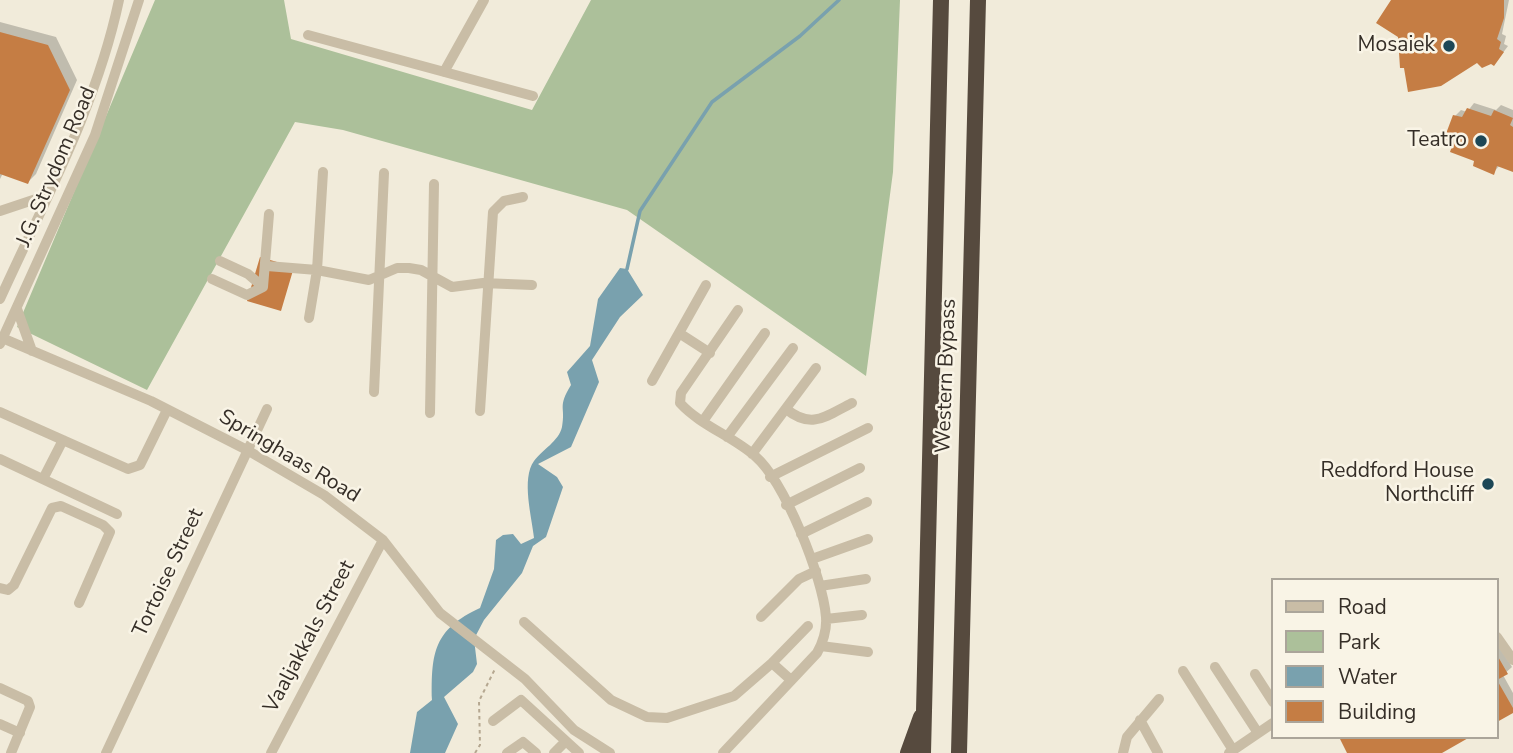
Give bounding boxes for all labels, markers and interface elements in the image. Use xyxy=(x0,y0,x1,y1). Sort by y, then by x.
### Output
place label: Mosaiek xyxy=(1358,33,1435,59)
marker: Mosaiek xyxy=(1441,38,1457,54)
street label: J.G. Strydom Road xyxy=(12,83,102,251)
place label: Teatro xyxy=(1407,128,1467,154)
marker: Teatro xyxy=(1473,133,1489,149)
street label: Western Bypass xyxy=(932,298,962,454)
street label: Springhaas Road xyxy=(214,405,364,509)
place label: Reddford House Northcliff xyxy=(1320,459,1474,509)
marker: Reddford House Northcliff xyxy=(1480,476,1496,492)
street label: Tortoise Street xyxy=(128,505,210,641)
street label: Vaaljakkals Street xyxy=(259,557,361,717)
legend xyxy=(1272,578,1499,739)
text: Road xyxy=(1338,593,1387,621)
text: Park xyxy=(1338,628,1380,656)
text: Water xyxy=(1338,663,1397,691)
text: Building xyxy=(1338,698,1416,726)

